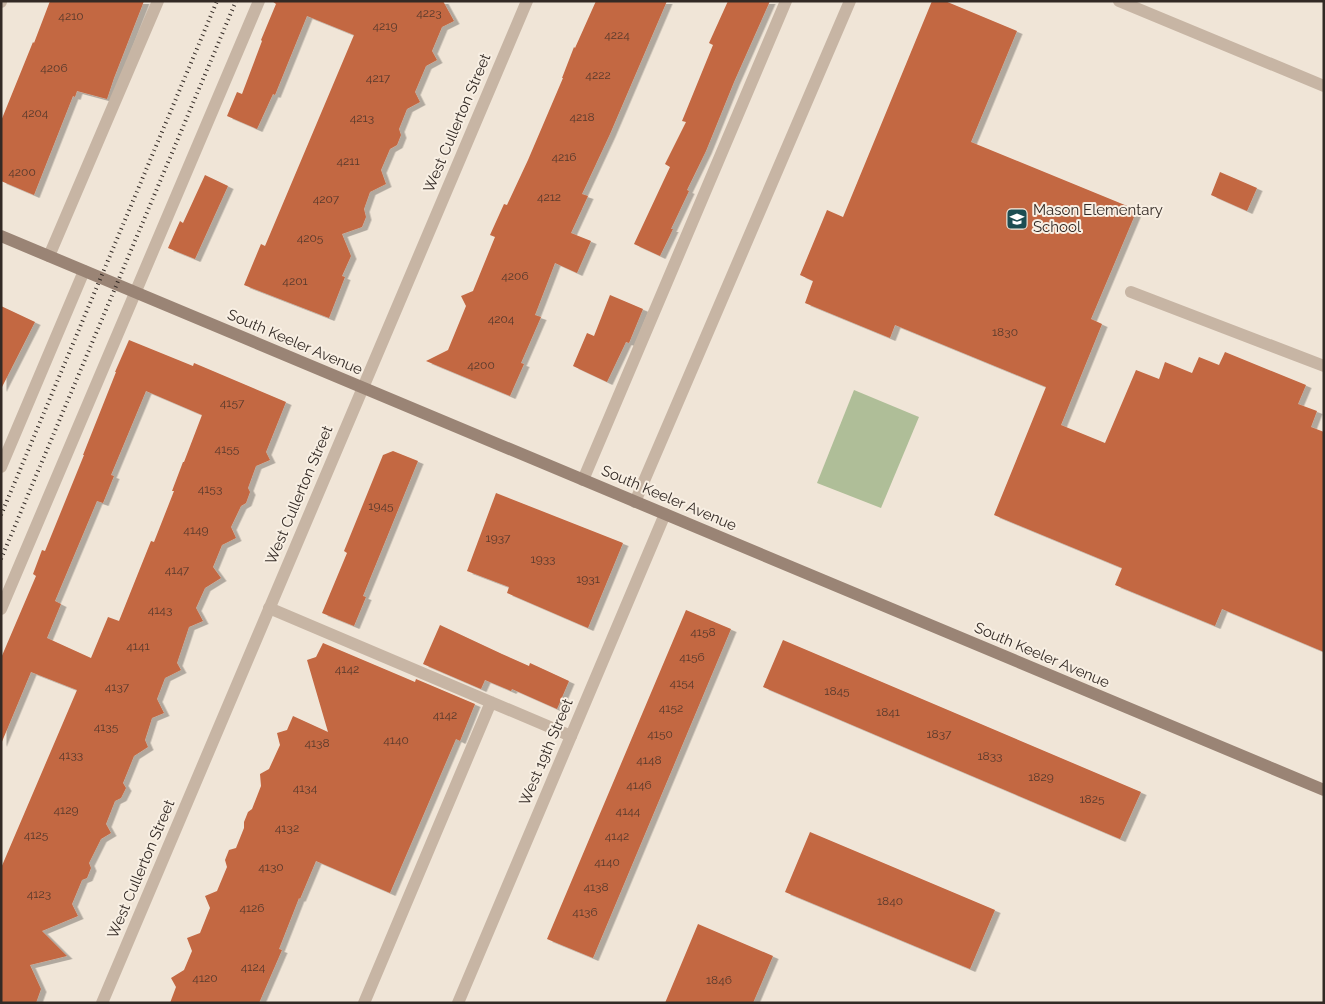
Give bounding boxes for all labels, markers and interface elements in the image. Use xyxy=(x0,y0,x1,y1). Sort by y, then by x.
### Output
house number: 4223 xyxy=(416,6,442,20)
house number: 4210 xyxy=(58,9,84,23)
house number: 4219 xyxy=(373,19,397,33)
house number: 4224 xyxy=(604,28,630,42)
street label: West Cullerton Street xyxy=(420,51,494,195)
house number: 4206 xyxy=(40,61,68,75)
house number: 4222 xyxy=(585,68,611,82)
house number: 4217 xyxy=(366,71,391,85)
house number: 4204 xyxy=(22,106,49,120)
house number: 4218 xyxy=(569,110,595,124)
house number: 4213 xyxy=(350,111,374,125)
house number: 4216 xyxy=(551,150,577,164)
house number: 4211 xyxy=(336,154,360,168)
house number: 4200 xyxy=(8,165,36,179)
house number: 4212 xyxy=(537,190,561,204)
house number: 4207 xyxy=(313,192,340,206)
place label: Mason Elementary School xyxy=(1033,201,1163,236)
school or university icon: Mason Elementary School xyxy=(1005,207,1029,231)
house number: 4205 xyxy=(297,231,324,245)
house number: 4206 xyxy=(501,269,529,283)
house number: 4201 xyxy=(282,274,308,288)
street label: South Keeler Avenue xyxy=(225,305,365,379)
house number: 4204 xyxy=(488,312,515,326)
house number: 1830 xyxy=(992,325,1018,339)
house number: 4200 xyxy=(467,358,495,372)
house number: 4157 xyxy=(220,396,245,410)
street label: West Cullerton Street xyxy=(262,423,336,567)
house number: 4155 xyxy=(215,442,240,456)
street label: South Keeler Avenue xyxy=(599,461,739,535)
house number: 4153 xyxy=(198,482,222,496)
house number: 1945 xyxy=(368,499,394,513)
house number: 4149 xyxy=(183,523,209,537)
house number: 1937 xyxy=(486,531,511,545)
house number: 1933 xyxy=(531,552,555,566)
house number: 4147 xyxy=(165,563,190,577)
house number: 1931 xyxy=(576,572,600,586)
house number: 4143 xyxy=(148,603,172,617)
street label: South Keeler Avenue xyxy=(972,618,1112,692)
house number: 4158 xyxy=(690,625,716,639)
house number: 4141 xyxy=(126,639,150,653)
house number: 4156 xyxy=(679,650,705,664)
house number: 4142 xyxy=(335,662,359,676)
house number: 4154 xyxy=(670,676,695,690)
house number: 4137 xyxy=(105,680,130,694)
house number: 1845 xyxy=(824,684,850,698)
street label: West 19th Street xyxy=(515,696,577,808)
house number: 4152 xyxy=(659,701,683,715)
house number: 1841 xyxy=(876,705,900,719)
house number: 4142 xyxy=(433,708,457,722)
house number: 4135 xyxy=(94,720,119,734)
house number: 4150 xyxy=(647,727,673,741)
house number: 1837 xyxy=(926,727,952,741)
house number: 4140 xyxy=(383,733,409,747)
house number: 4138 xyxy=(304,736,330,750)
house number: 4133 xyxy=(59,748,83,762)
house number: 1833 xyxy=(977,749,1003,763)
house number: 4148 xyxy=(636,753,662,767)
house number: 1829 xyxy=(1028,770,1054,784)
house number: 4146 xyxy=(626,778,652,792)
house number: 4134 xyxy=(293,781,318,795)
house number: 1825 xyxy=(1079,792,1105,806)
street label: West Cullerton Street xyxy=(104,797,178,941)
house number: 4129 xyxy=(54,803,78,817)
house number: 4144 xyxy=(616,804,641,818)
house number: 4132 xyxy=(275,821,299,835)
house number: 4125 xyxy=(24,828,49,842)
house number: 4142 xyxy=(605,829,629,843)
house number: 4140 xyxy=(594,855,620,869)
house number: 4130 xyxy=(258,860,284,874)
house number: 4138 xyxy=(583,880,609,894)
house number: 4123 xyxy=(27,887,51,901)
house number: 1840 xyxy=(877,894,903,908)
house number: 4126 xyxy=(239,901,265,915)
house number: 4136 xyxy=(572,905,598,919)
house number: 4124 xyxy=(241,960,266,974)
house number: 4120 xyxy=(192,971,218,985)
house number: 1846 xyxy=(706,973,732,987)

